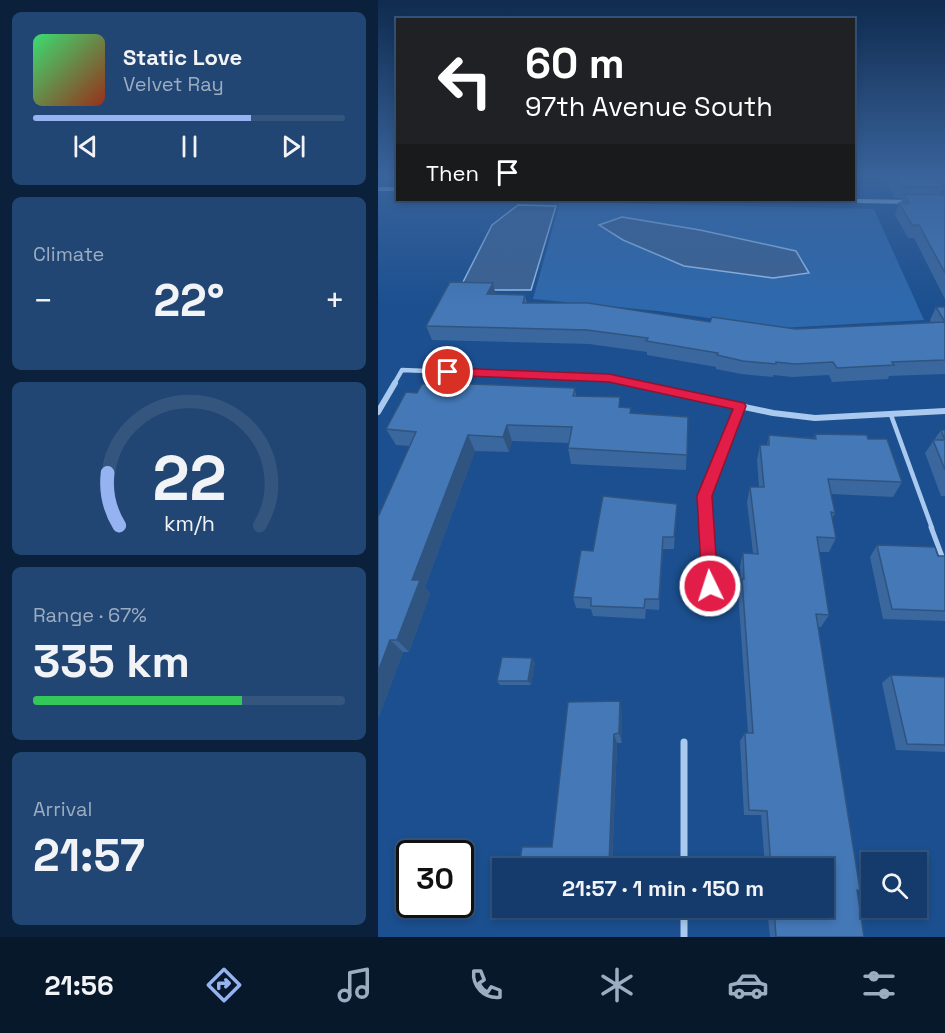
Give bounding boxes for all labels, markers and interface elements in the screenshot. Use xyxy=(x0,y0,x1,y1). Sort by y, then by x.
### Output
text: 60 m xyxy=(525,37,625,90)
icon: left xyxy=(426,42,504,120)
text: Static Love xyxy=(123,43,242,71)
text: Velvet Ray xyxy=(123,71,224,97)
text: 97th Avenue South xyxy=(525,89,773,124)
icon: previous xyxy=(69,130,102,163)
icon: pause xyxy=(173,130,206,163)
icon: next xyxy=(277,130,310,163)
icon: arrive xyxy=(491,156,524,189)
text: Then xyxy=(426,159,479,187)
text: Climate xyxy=(33,241,104,267)
text: 22° xyxy=(153,272,225,329)
text: − xyxy=(33,280,53,322)
text: + xyxy=(325,280,345,322)
pin xyxy=(422,346,473,397)
icon: arrive xyxy=(431,355,464,388)
text: 22 xyxy=(152,439,226,518)
text: km/h xyxy=(163,510,215,537)
position arrow xyxy=(678,554,742,618)
text: Range · 67% xyxy=(33,602,147,628)
text: 335 km xyxy=(33,633,190,690)
text: Arrival xyxy=(33,796,92,822)
text: 21:57 xyxy=(33,827,145,884)
speed limit sign: 30 xyxy=(396,840,474,918)
map controls xyxy=(861,852,927,918)
button: search xyxy=(861,852,927,918)
text: 21:57 · 1 min · 150 m xyxy=(562,874,764,902)
icon: directions xyxy=(203,964,245,1006)
icon: music xyxy=(334,964,376,1006)
icon: phone xyxy=(465,964,507,1006)
icon: climate xyxy=(596,964,638,1006)
icon: car xyxy=(727,964,769,1006)
icon: filters xyxy=(858,964,900,1006)
text: 21:56 xyxy=(45,968,114,1003)

